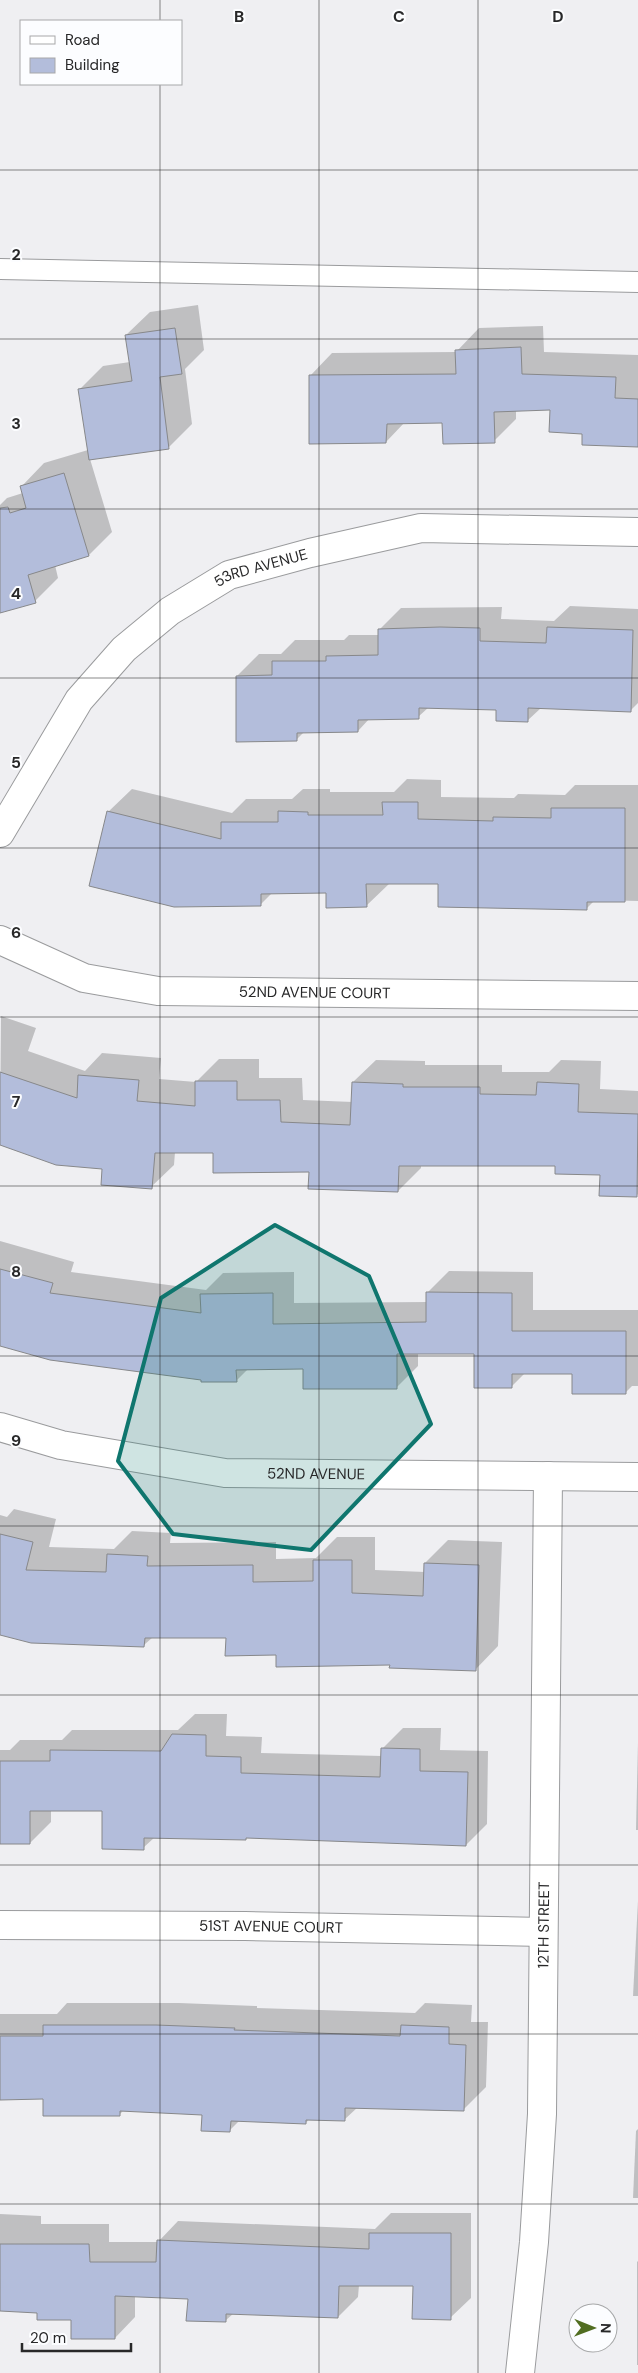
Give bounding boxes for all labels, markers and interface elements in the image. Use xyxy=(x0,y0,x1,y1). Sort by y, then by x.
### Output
text: B xyxy=(234,6,244,27)
text: C xyxy=(393,6,405,27)
text: D xyxy=(552,6,564,27)
legend xyxy=(20,20,182,85)
text: Road xyxy=(65,30,100,50)
text: Building xyxy=(65,55,120,75)
text: 2 xyxy=(11,244,21,265)
text: 3 xyxy=(11,413,21,434)
street label: 53RD AVENUE xyxy=(210,544,310,592)
text: 4 xyxy=(11,583,21,604)
text: 5 xyxy=(11,752,21,773)
text: 6 xyxy=(11,922,21,943)
street label: 52ND AVENUE COURT xyxy=(239,982,391,1003)
text: 7 xyxy=(12,1091,21,1112)
text: 8 xyxy=(11,1261,21,1282)
text: 9 xyxy=(11,1430,21,1451)
street label: 52ND AVENUE xyxy=(267,1463,365,1484)
street label: 12TH STREET xyxy=(533,1881,554,1969)
street label: 51ST AVENUE COURT xyxy=(199,1916,343,1938)
north arrow xyxy=(568,2303,618,2353)
scale bar xyxy=(22,2320,131,2352)
text: N xyxy=(597,2323,615,2333)
text: 20 m xyxy=(30,2328,66,2348)

